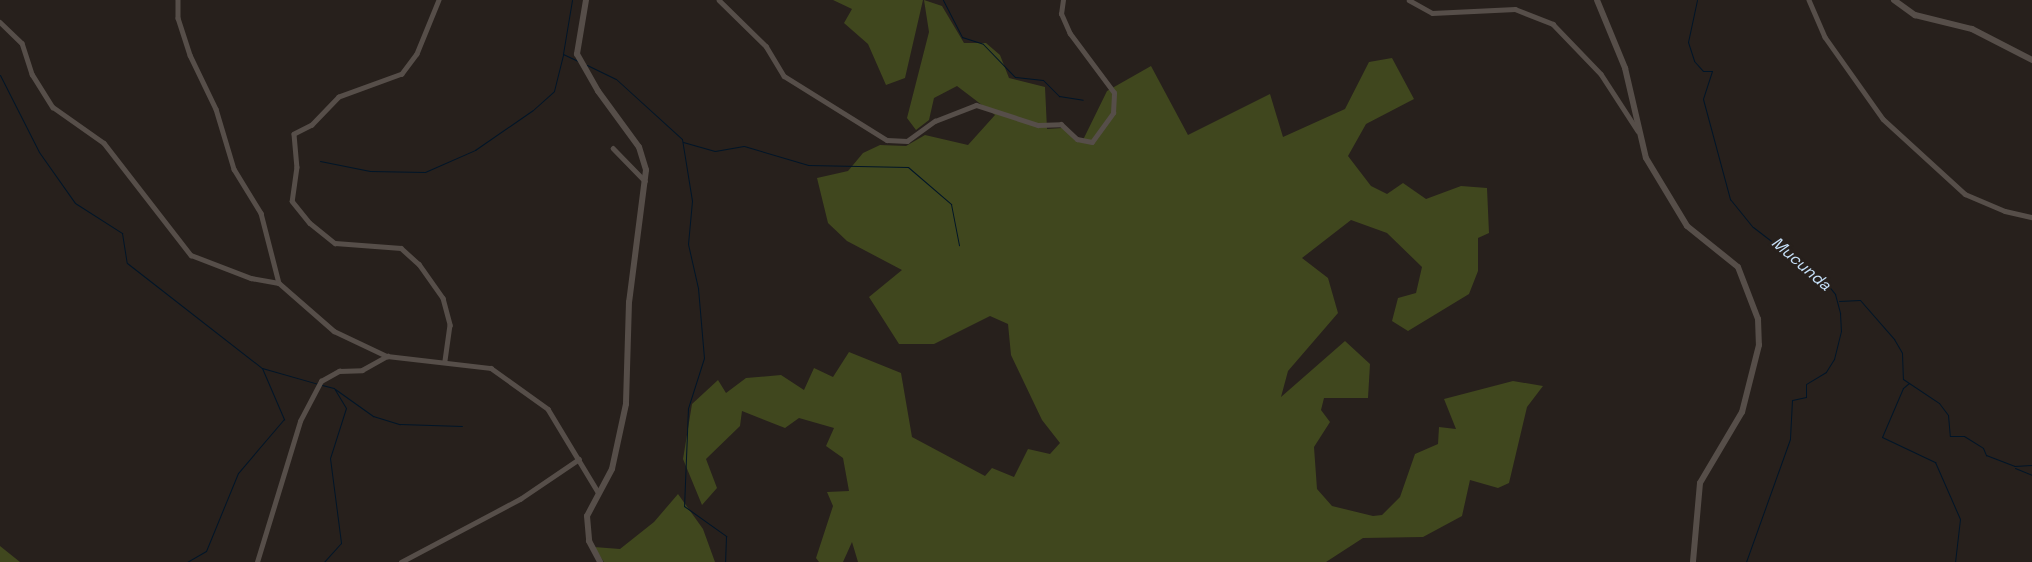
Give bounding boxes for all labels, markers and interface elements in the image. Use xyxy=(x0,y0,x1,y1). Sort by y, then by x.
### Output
water label: Mucunda xyxy=(1767,233,1835,295)

